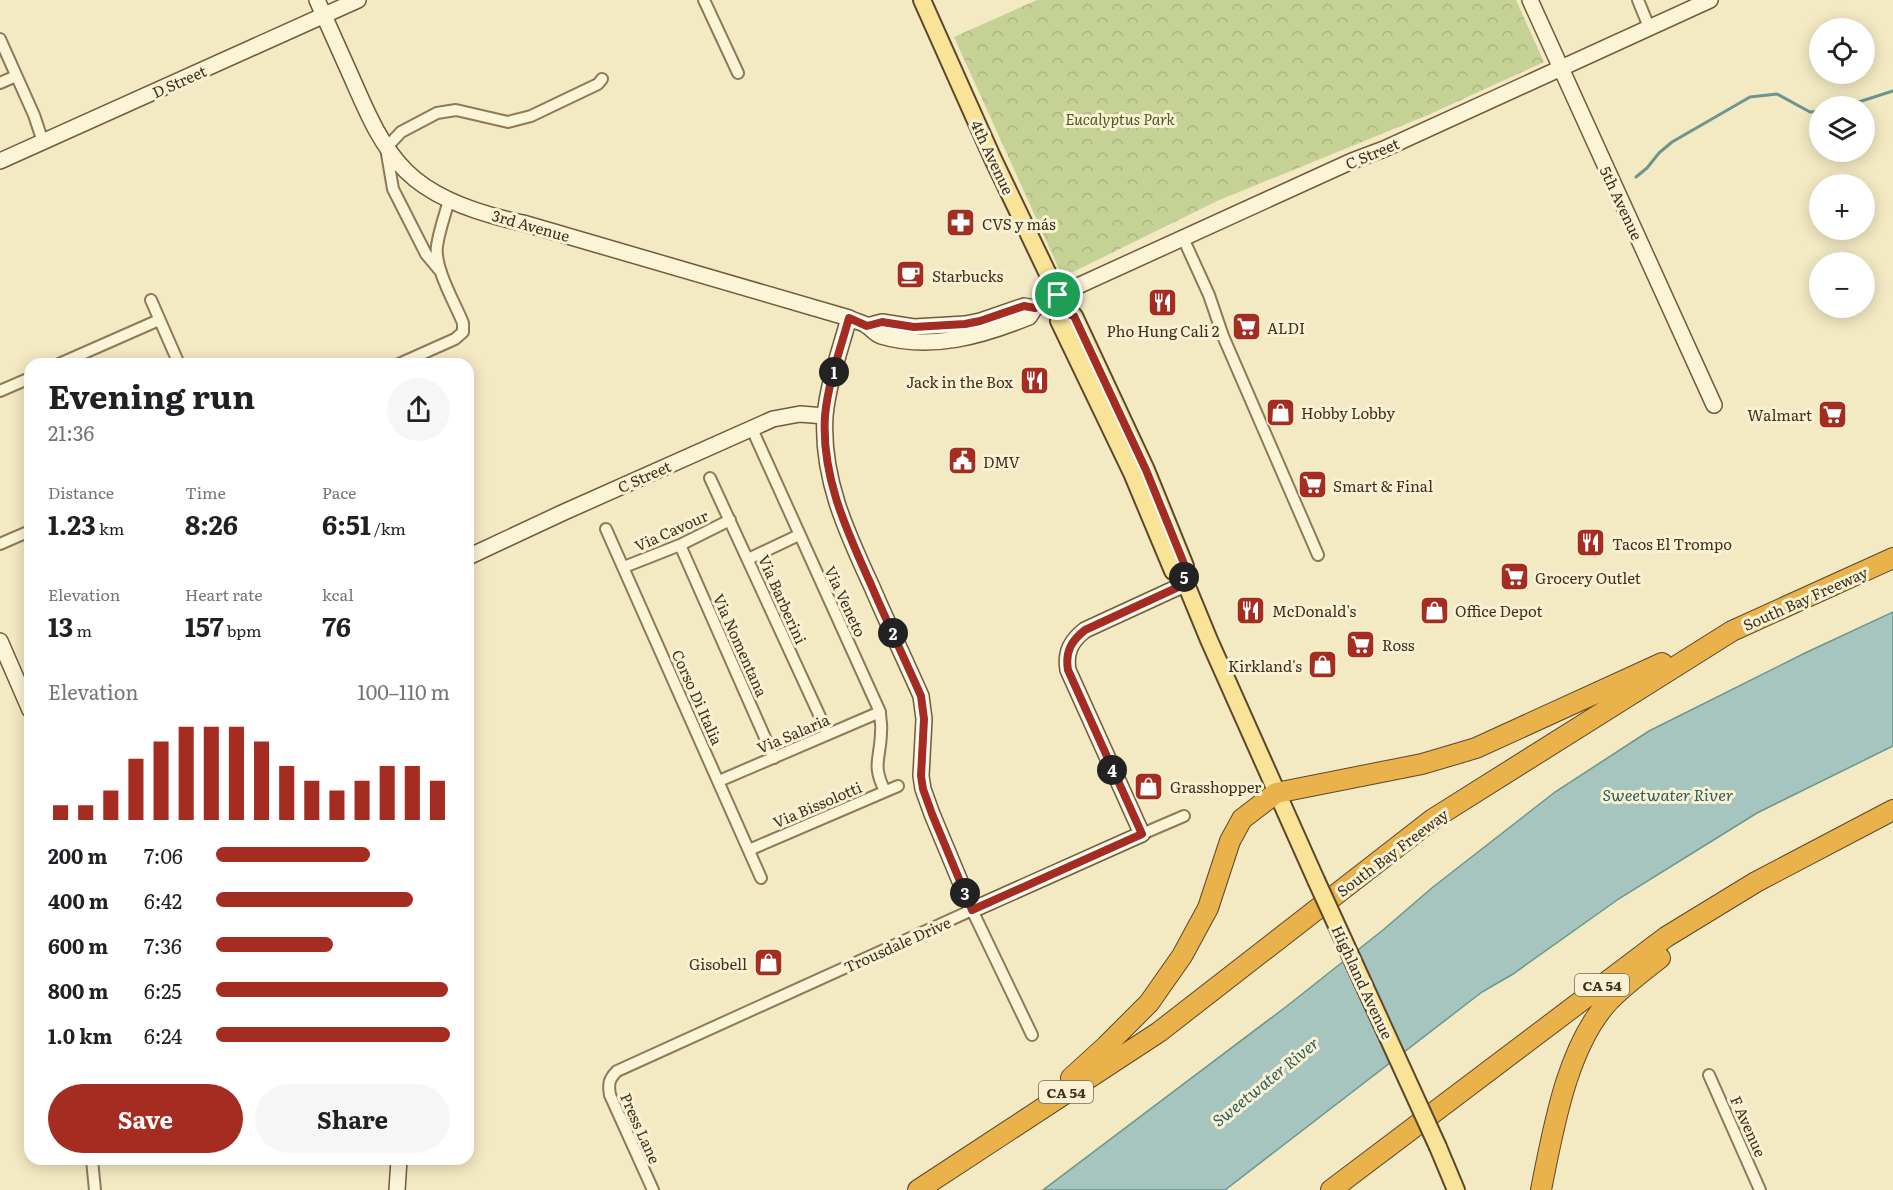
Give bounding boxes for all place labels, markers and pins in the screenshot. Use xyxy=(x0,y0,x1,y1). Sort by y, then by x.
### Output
pharmacy icon: CVS y más xyxy=(945,207,977,239)
place label: CVS y más xyxy=(982,212,1056,235)
cafe icon: Starbucks xyxy=(895,259,927,291)
place label: Starbucks xyxy=(932,264,1004,287)
pin xyxy=(1032,269,1083,320)
restaurant icon: Pho Hung Cali 2 xyxy=(1147,287,1179,319)
supermarket icon: ALDI xyxy=(1230,311,1262,343)
place label: ALDI xyxy=(1267,316,1305,339)
place label: Pho Hung Cali 2 xyxy=(1107,319,1220,342)
pin: 1 xyxy=(819,357,849,387)
restaurant icon: Jack in the Box xyxy=(1018,365,1050,397)
place label: Jack in the Box xyxy=(906,370,1013,393)
shop icon: Hobby Lobby xyxy=(1264,396,1296,428)
supermarket icon: Walmart xyxy=(1817,398,1849,430)
place label: Hobby Lobby xyxy=(1301,401,1395,424)
place label: Walmart xyxy=(1747,403,1812,426)
public building icon: DMV xyxy=(946,445,978,477)
place label: DMV xyxy=(983,450,1020,473)
supermarket icon: Smart & Final xyxy=(1296,469,1328,501)
place label: Smart & Final xyxy=(1333,474,1433,497)
restaurant icon: Tacos El Trompo xyxy=(1575,527,1607,559)
place label: Tacos El Trompo xyxy=(1612,532,1732,555)
supermarket icon: Grocery Outlet xyxy=(1498,561,1530,593)
pin: 5 xyxy=(1169,562,1199,592)
place label: Grocery Outlet xyxy=(1535,566,1641,589)
restaurant icon: McDonald's xyxy=(1235,594,1267,626)
shop icon: Office Depot xyxy=(1418,594,1450,626)
place label: McDonald's xyxy=(1272,599,1356,622)
place label: Office Depot xyxy=(1455,599,1543,622)
pin: 2 xyxy=(878,618,908,648)
supermarket icon: Ross xyxy=(1345,628,1377,660)
place label: Ross xyxy=(1382,633,1415,656)
shop icon: Kirkland's xyxy=(1307,649,1339,681)
place label: Kirkland's xyxy=(1228,654,1302,677)
pin: 4 xyxy=(1097,755,1127,785)
shop icon: Grasshopper xyxy=(1133,770,1165,802)
place label: Grasshopper xyxy=(1170,775,1261,798)
pin: 3 xyxy=(950,878,980,908)
shop icon: Gisobell xyxy=(752,947,784,979)
place label: Gisobell xyxy=(689,952,747,975)

